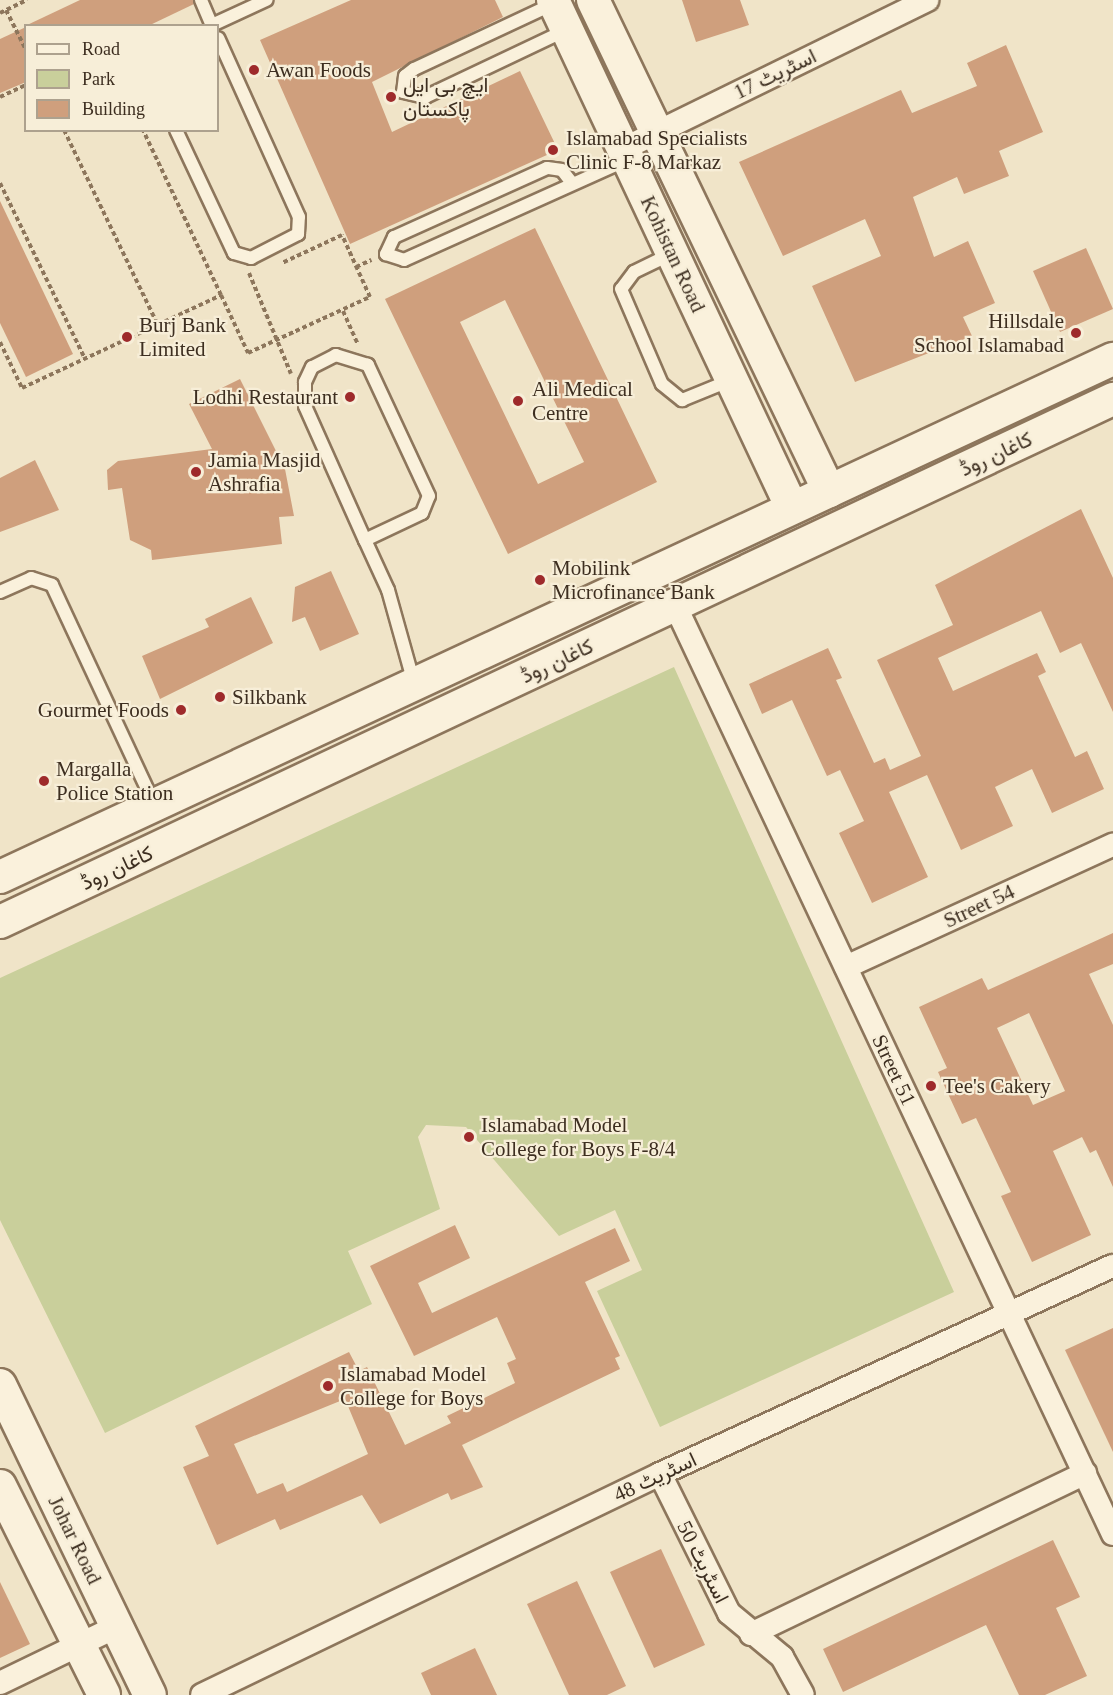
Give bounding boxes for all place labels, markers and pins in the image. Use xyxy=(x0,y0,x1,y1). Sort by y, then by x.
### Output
place label: Awan Foods xyxy=(266,57,371,83)
marker: Awan Foods xyxy=(247,63,261,77)
place label: ایچ بی ایل پاکستان xyxy=(403,72,488,122)
marker: ایچ بی ایل پاکستان xyxy=(384,90,398,104)
place label: Islamabad Specialists Clinic F-8 Markaz xyxy=(566,125,747,175)
marker: Islamabad Specialists Clinic F-8 Markaz xyxy=(544,141,562,159)
place label: Hillsdale School Islamabad xyxy=(914,308,1064,358)
place label: Burj Bank Limited xyxy=(139,312,226,362)
marker: Hillsdale School Islamabad xyxy=(1069,326,1083,340)
marker: Burj Bank Limited xyxy=(120,330,134,344)
place label: Ali Medical Centre xyxy=(532,376,633,426)
place label: Lodhi Restaurant xyxy=(193,384,338,410)
marker: Lodhi Restaurant xyxy=(343,390,357,404)
marker: Ali Medical Centre xyxy=(509,392,527,410)
place label: Jamia Masjid Ashrafia xyxy=(208,447,321,497)
marker: Jamia Masjid Ashrafia xyxy=(189,465,203,479)
place label: Mobilink Microfinance Bank xyxy=(552,555,715,605)
marker: Mobilink Microfinance Bank xyxy=(533,573,547,587)
place label: Silkbank xyxy=(232,684,307,710)
marker: Silkbank xyxy=(213,690,227,704)
place label: Gourmet Foods xyxy=(38,697,169,723)
marker: Gourmet Foods xyxy=(174,703,188,717)
place label: Margalla Police Station xyxy=(56,756,173,806)
marker: Margalla Police Station xyxy=(37,774,51,788)
place label: Tee's Cakery xyxy=(943,1073,1051,1099)
marker: Tee's Cakery xyxy=(924,1079,938,1093)
place label: Islamabad Model College for Boys F-8/4 xyxy=(481,1112,675,1162)
marker: Islamabad Model College for Boys F-8/4 xyxy=(462,1130,476,1144)
place label: Islamabad Model College for Boys xyxy=(340,1361,486,1411)
marker: Islamabad Model College for Boys xyxy=(321,1379,335,1393)

